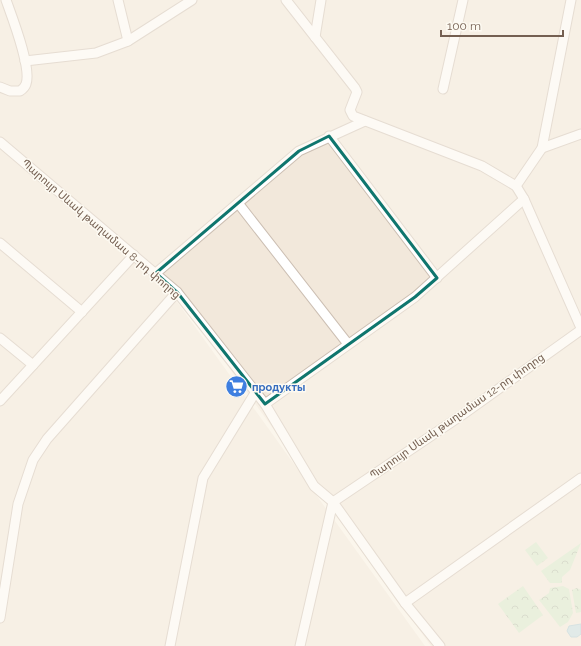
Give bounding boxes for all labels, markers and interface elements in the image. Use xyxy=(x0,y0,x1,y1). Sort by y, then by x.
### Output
scale bar xyxy=(441,12,563,38)
text: 100 m xyxy=(447,19,481,33)
street label: Պարույր Սևակ թաղամաս 8-րդ փողոց xyxy=(19,156,183,302)
street label: Պարույր Սևակ թաղամաս 12-րդ փողոց xyxy=(367,350,547,482)
supermarket icon: продукты xyxy=(224,374,250,400)
place label: продукты xyxy=(252,381,305,394)

